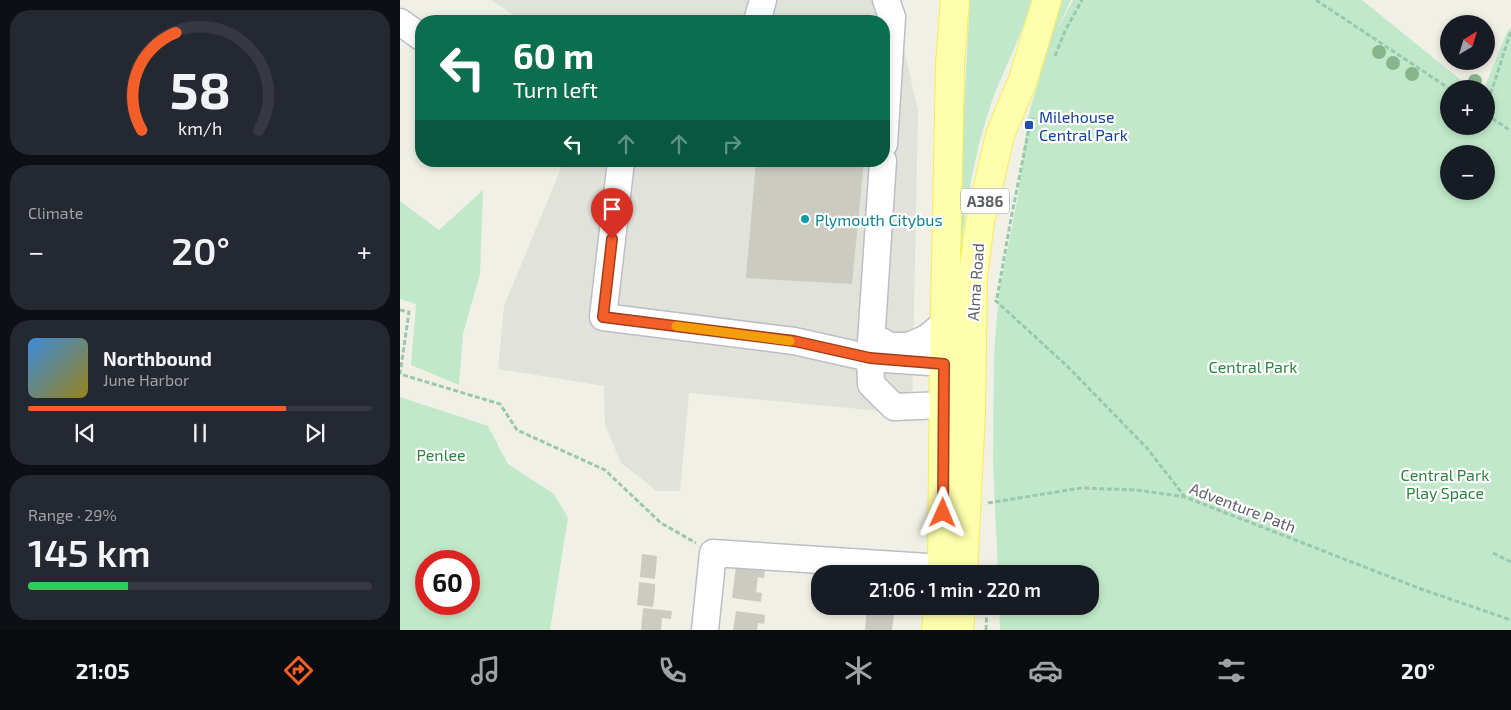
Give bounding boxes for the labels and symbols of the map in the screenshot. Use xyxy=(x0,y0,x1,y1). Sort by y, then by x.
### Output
north arrow xyxy=(1440,15,1495,70)
place label: Milehouse Central Park xyxy=(1039,107,1128,144)
marker: Milehouse Central Park xyxy=(1023,119,1035,131)
pin xyxy=(591,188,633,239)
road number: A386 xyxy=(961,188,1009,214)
place label: Plymouth Citybus xyxy=(815,210,943,229)
marker: Plymouth Citybus xyxy=(799,213,811,225)
street label: Alma Road xyxy=(963,242,987,322)
park label: Central Park xyxy=(1209,357,1297,376)
park label: Penlee xyxy=(416,445,466,464)
park label: Central Park Play Space xyxy=(1401,465,1489,502)
street label: Adventure Path xyxy=(1187,478,1299,536)
position arrow xyxy=(916,486,968,538)
speed limit sign: 60 xyxy=(415,550,480,615)

